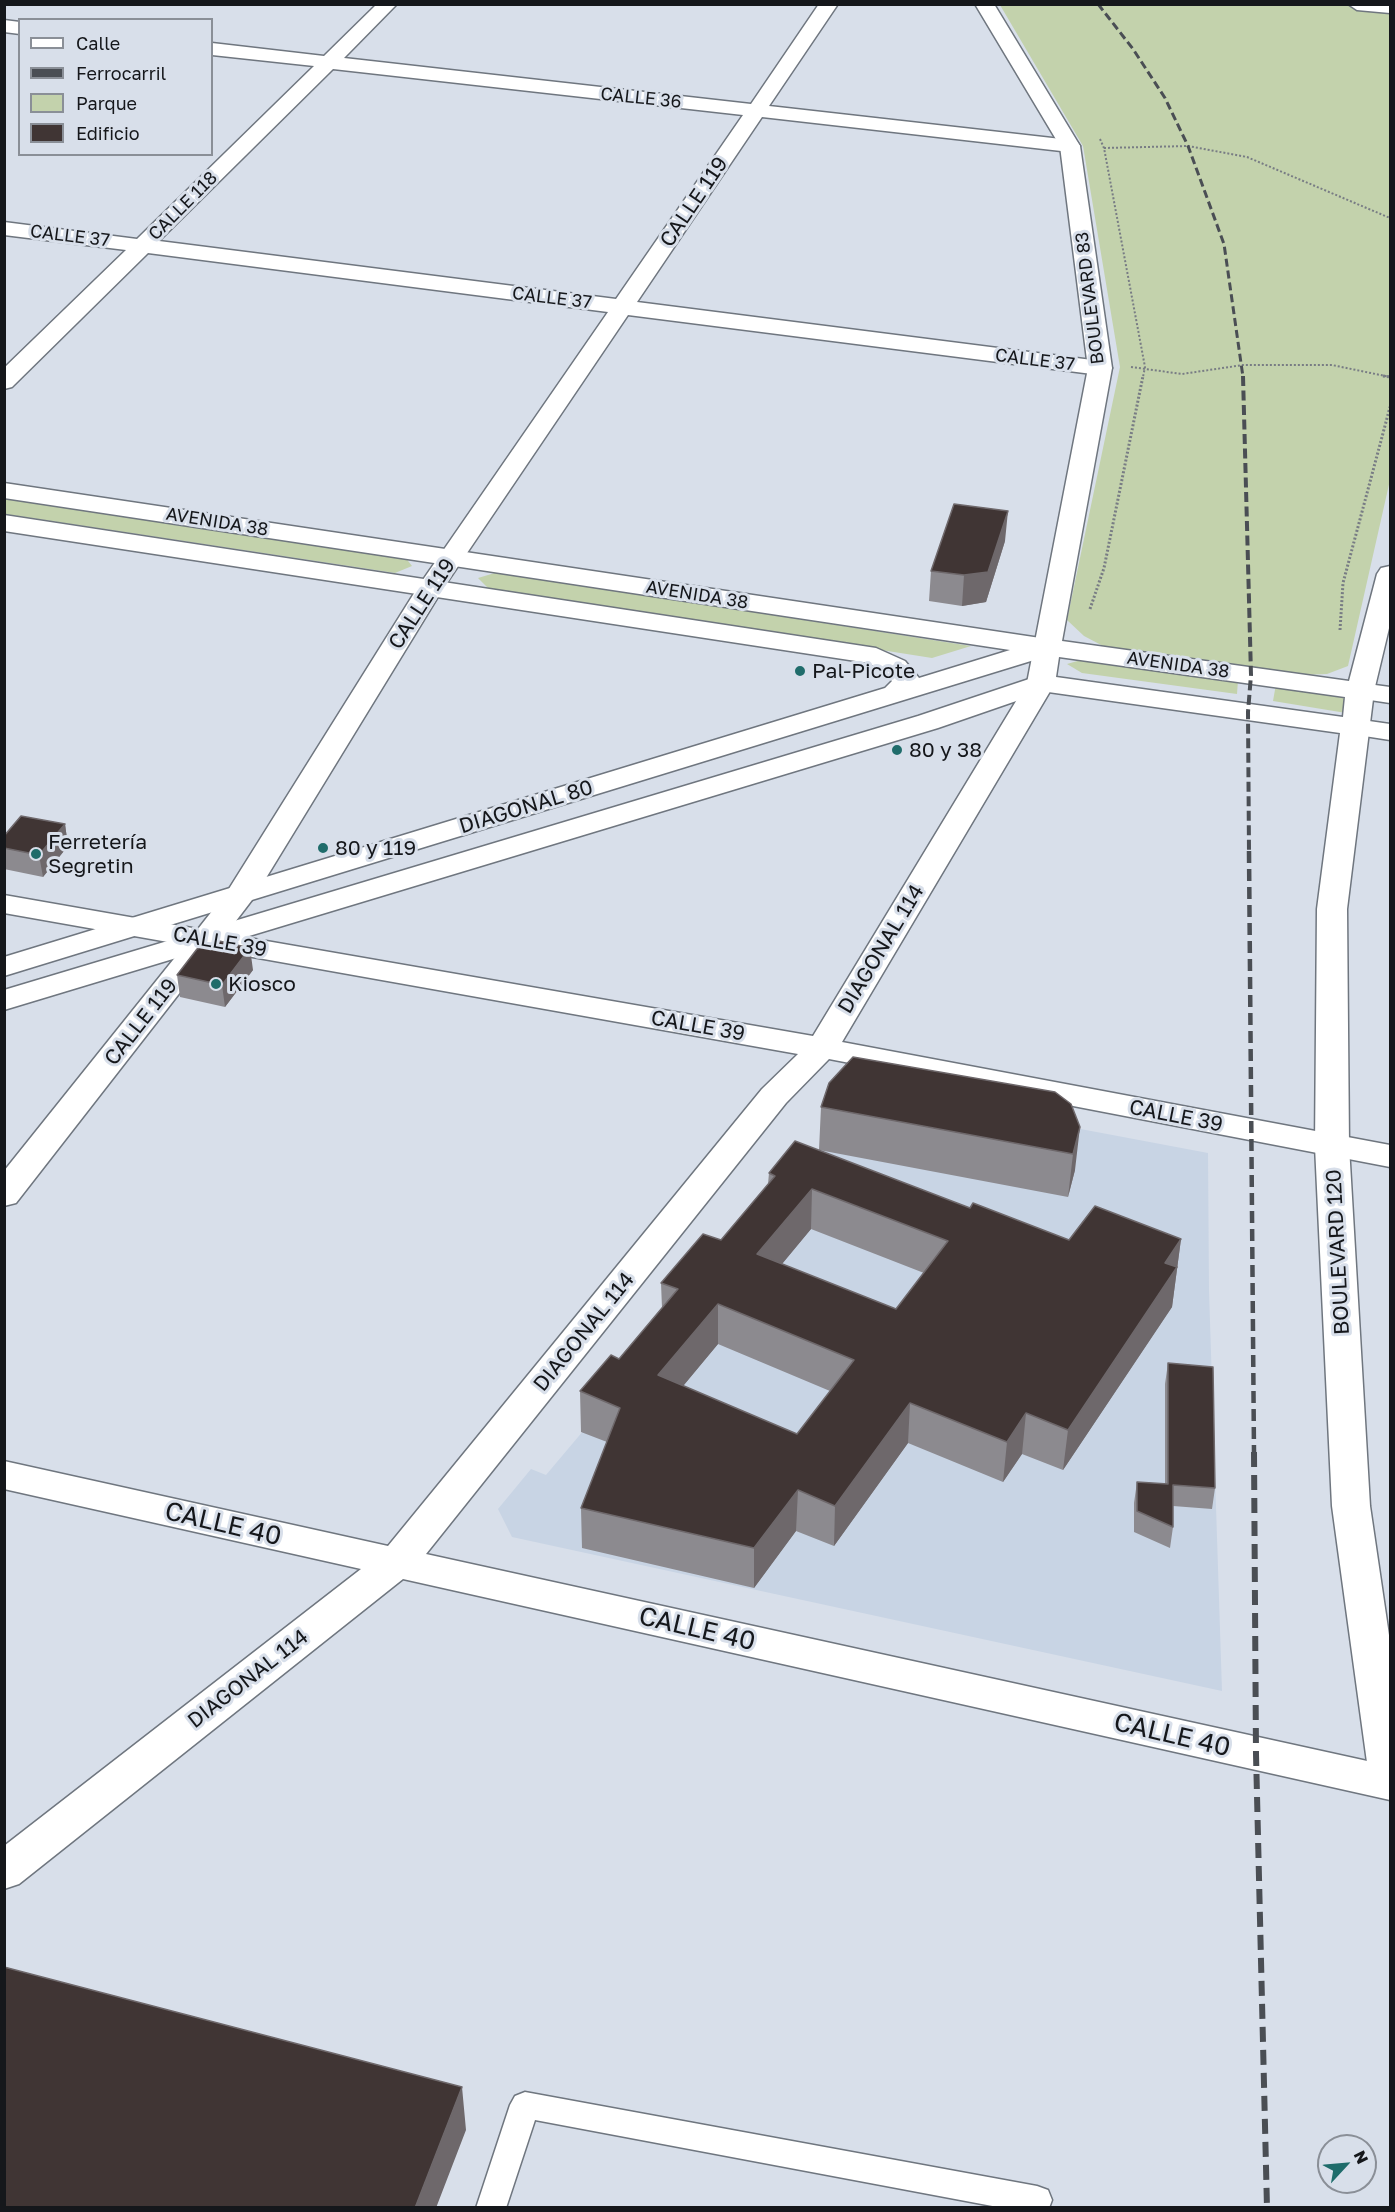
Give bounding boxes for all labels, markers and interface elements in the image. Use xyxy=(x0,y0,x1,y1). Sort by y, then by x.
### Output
legend xyxy=(18,18,213,156)
text: Calle xyxy=(76,32,120,54)
text: Ferrocarril xyxy=(76,62,166,84)
street label: CALLE 36 xyxy=(599,83,683,113)
text: Parque xyxy=(76,92,137,114)
text: Edificio xyxy=(76,122,140,144)
street label: CALLE 119 xyxy=(655,152,733,252)
street label: CALLE 118 xyxy=(144,167,222,245)
street label: CALLE 37 xyxy=(29,220,111,252)
street label: BOULEVARD 83 xyxy=(1071,231,1109,365)
street label: CALLE 37 xyxy=(511,282,593,314)
street label: CALLE 37 xyxy=(994,344,1076,376)
street label: AVENIDA 38 xyxy=(164,503,270,541)
street label: CALLE 119 xyxy=(383,554,461,654)
street label: AVENIDA 38 xyxy=(644,576,750,614)
street label: AVENIDA 38 xyxy=(1125,647,1231,683)
place label: Pal-Picote xyxy=(812,658,915,684)
marker: Pal-Picote xyxy=(793,664,807,678)
place label: 80 y 38 xyxy=(909,737,982,763)
marker: 80 y 38 xyxy=(890,743,904,757)
street label: DIAGONAL 80 xyxy=(456,775,596,839)
place label: Ferretería Segretin xyxy=(48,829,147,879)
place label: 80 y 119 xyxy=(335,835,416,861)
marker: 80 y 119 xyxy=(316,841,330,855)
marker: Ferretería Segretin xyxy=(29,847,43,861)
street label: DIAGONAL 114 xyxy=(833,880,929,1018)
street label: CALLE 39 xyxy=(171,921,269,963)
place label: Kiosco xyxy=(228,971,296,997)
street label: CALLE 119 xyxy=(99,974,183,1070)
marker: Kiosco xyxy=(209,977,223,991)
street label: CALLE 39 xyxy=(649,1005,747,1047)
street label: CALLE 39 xyxy=(1127,1095,1225,1137)
street label: BOULEVARD 120 xyxy=(1321,1169,1355,1335)
street label: DIAGONAL 114 xyxy=(528,1267,640,1397)
street label: CALLE 40 xyxy=(162,1495,284,1553)
street label: CALLE 40 xyxy=(636,1600,758,1658)
street label: DIAGONAL 114 xyxy=(183,1624,313,1734)
street label: CALLE 40 xyxy=(1111,1706,1233,1764)
north arrow xyxy=(1317,2134,1377,2194)
text: N xyxy=(1350,2147,1373,2167)

